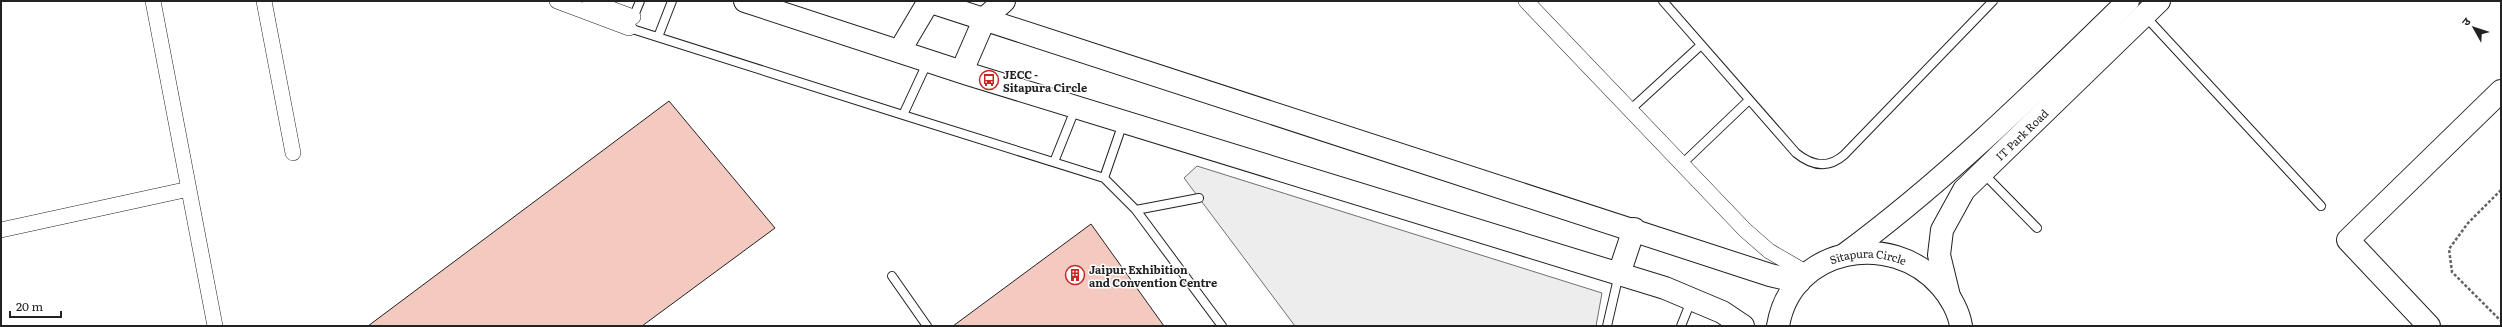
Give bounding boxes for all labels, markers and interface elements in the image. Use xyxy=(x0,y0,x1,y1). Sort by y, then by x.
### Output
north arrow xyxy=(2454,8,2494,48)
text: उ xyxy=(2457,13,2474,29)
place label: JECC - Sitapura Circle xyxy=(1003,66,1087,95)
bus stop icon: JECC - Sitapura Circle xyxy=(978,69,1000,91)
street label: IT Park Road xyxy=(1991,105,2052,164)
street label: Sitapura Circle xyxy=(1827,245,1909,268)
place label: Jaipur Exhibition and Convention Centre xyxy=(1089,261,1217,290)
building icon: Jaipur Exhibition and Convention Centre xyxy=(1064,264,1086,286)
scale bar xyxy=(10,293,61,319)
text: 20 m xyxy=(16,297,43,315)

